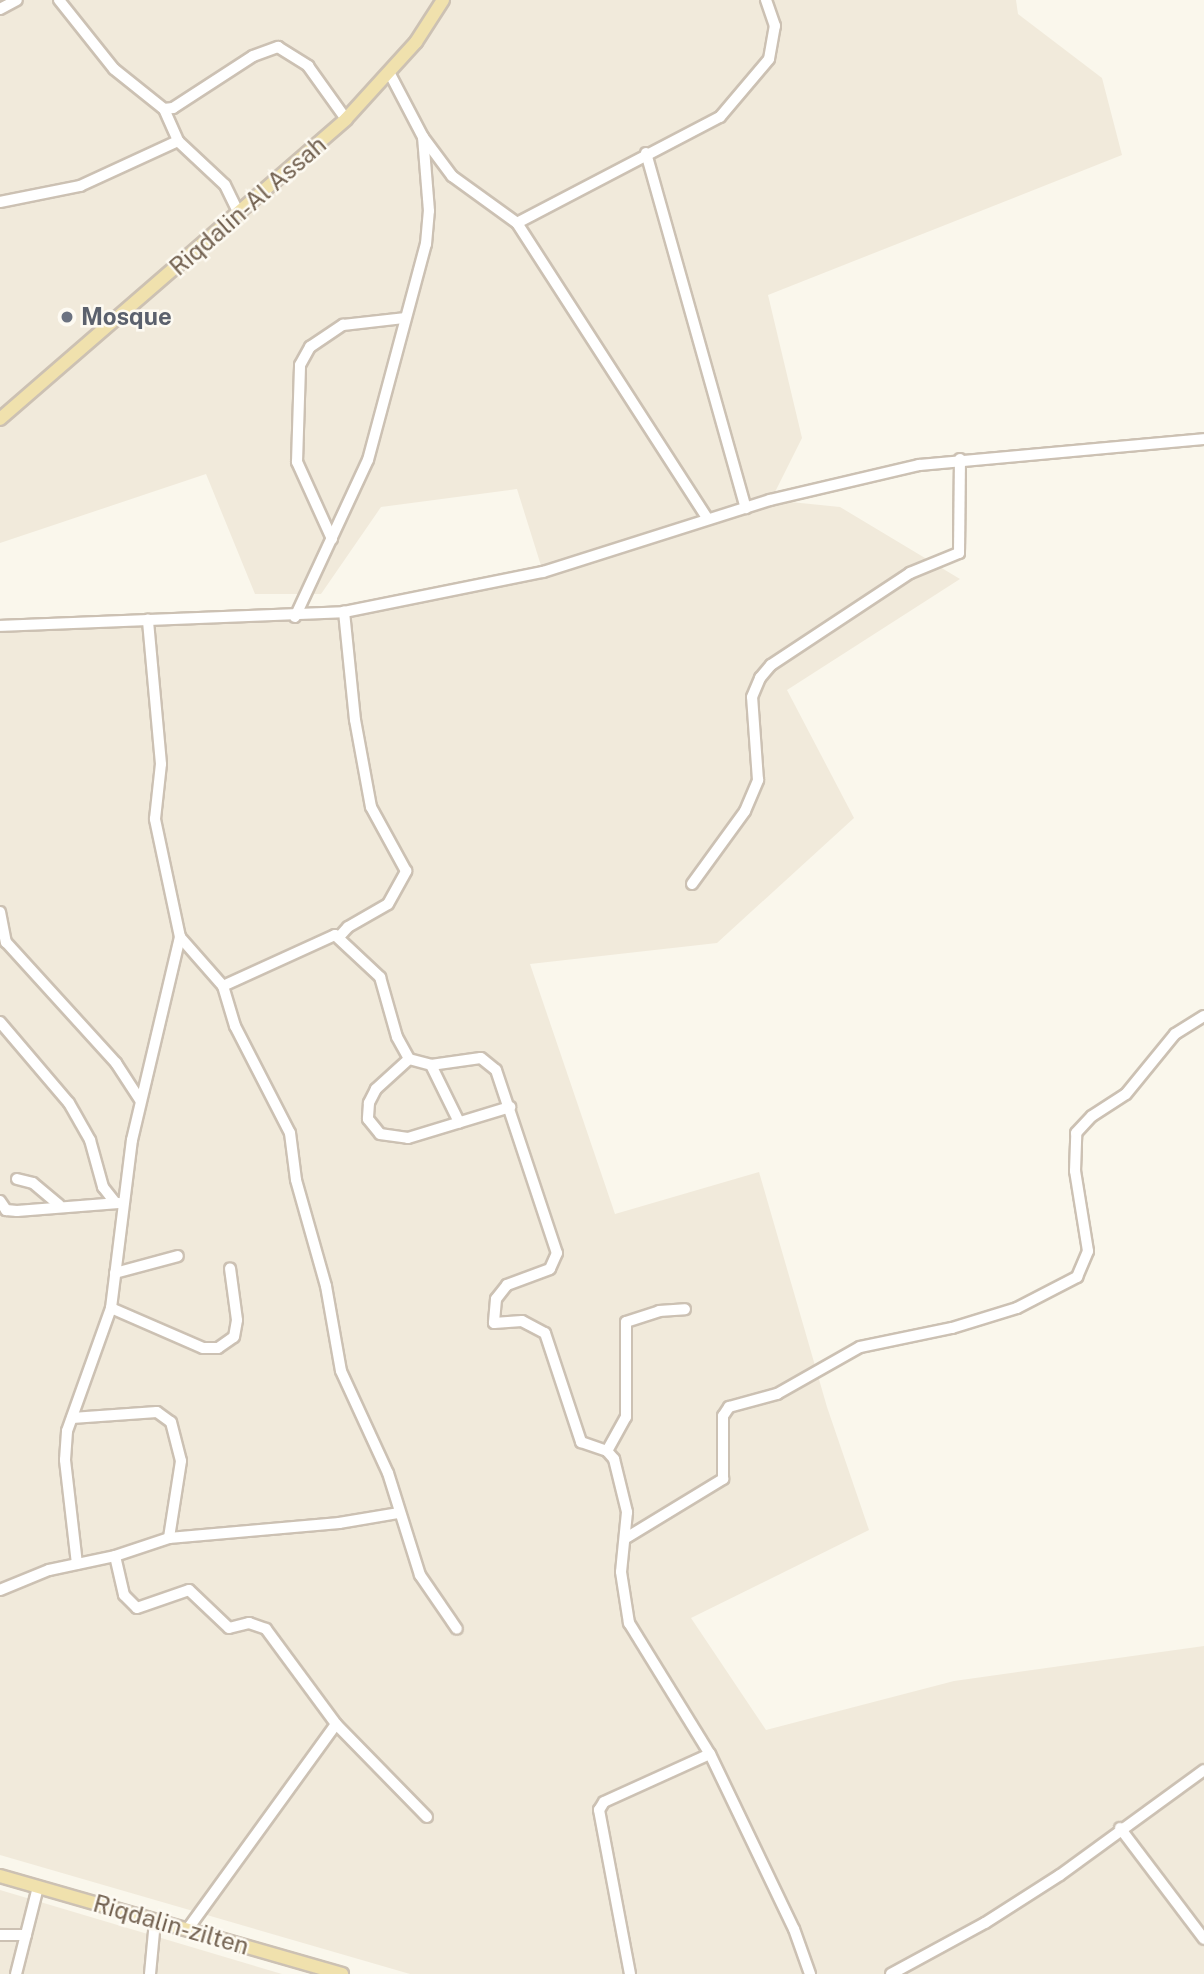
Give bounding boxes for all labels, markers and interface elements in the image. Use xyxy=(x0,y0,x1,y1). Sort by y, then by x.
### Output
street label: Riqdalin-Al Assah xyxy=(164,130,332,282)
place label: Mosque xyxy=(81,303,172,331)
marker: Mosque xyxy=(59,309,75,325)
street label: Riqdalin-zilten xyxy=(90,1889,252,1961)

